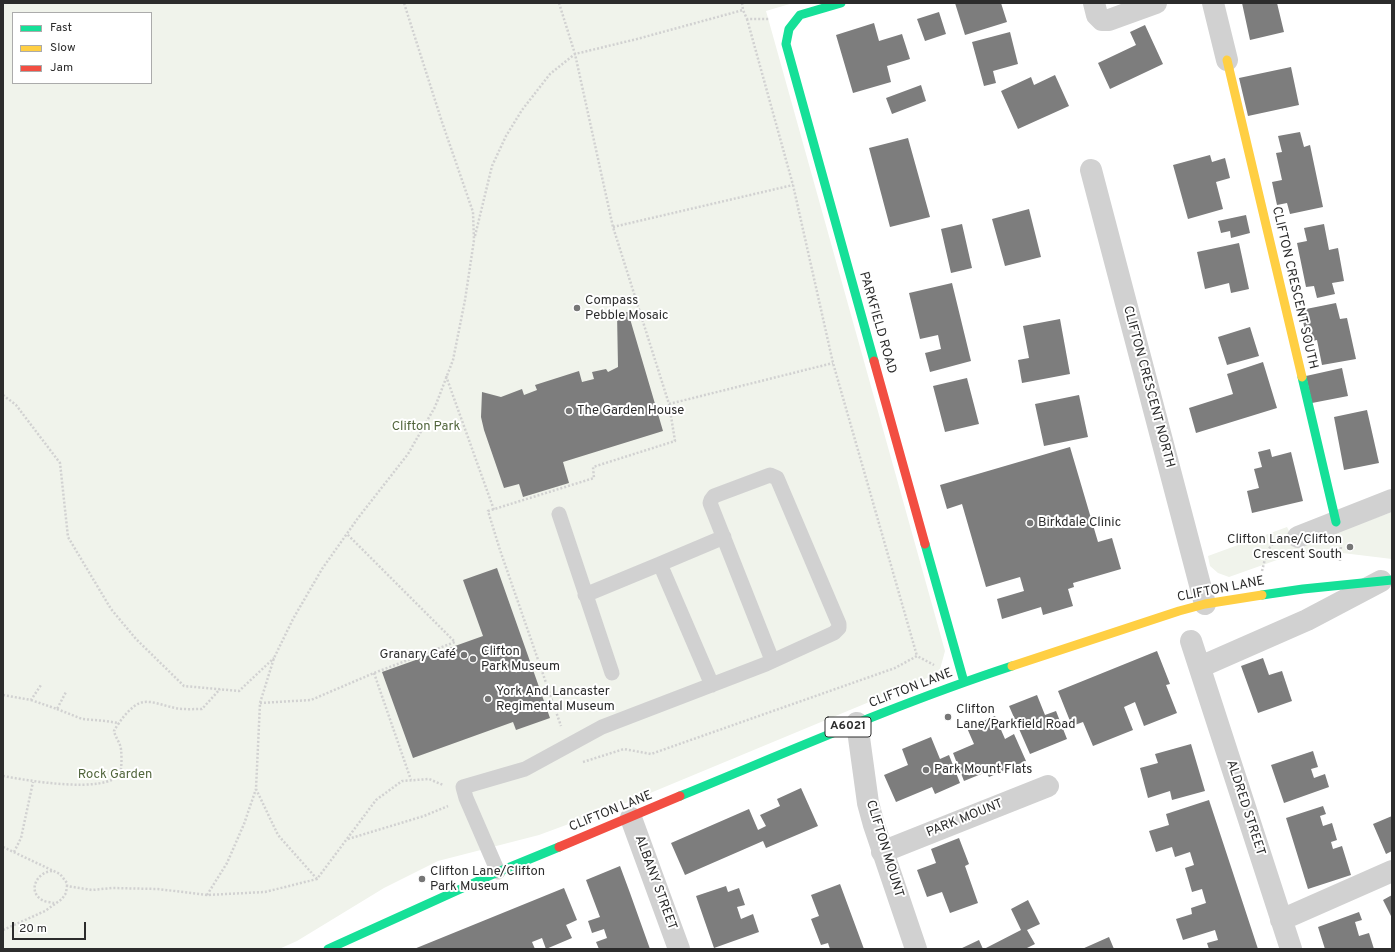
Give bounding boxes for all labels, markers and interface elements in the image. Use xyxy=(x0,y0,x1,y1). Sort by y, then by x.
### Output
legend xyxy=(12,12,152,84)
text: Fast xyxy=(50,20,72,36)
text: Slow xyxy=(50,40,76,56)
text: Jam xyxy=(50,60,73,76)
street label: CLIFTON CRESCENT SOUTH xyxy=(1268,205,1320,371)
street label: PARKFIELD ROAD xyxy=(855,270,899,376)
place label: Compass Pebble Mosaic xyxy=(585,293,668,324)
marker: Compass Pebble Mosaic xyxy=(572,303,582,313)
street label: CLIFTON CRESCENT NORTH xyxy=(1119,304,1177,470)
place label: The Garden House xyxy=(577,403,684,419)
marker: The Garden House xyxy=(564,406,574,416)
park label: Clifton Park xyxy=(392,419,460,435)
place label: Birkdale Clinic xyxy=(1038,515,1121,531)
marker: Birkdale Clinic xyxy=(1025,518,1035,528)
place label: Clifton Lane/Clifton Crescent South xyxy=(1227,532,1342,563)
marker: Clifton Lane/Clifton Crescent South xyxy=(1345,542,1355,552)
street label: CLIFTON LANE xyxy=(1176,574,1266,606)
place label: Clifton Park Museum xyxy=(481,644,560,675)
place label: Granary Café xyxy=(380,647,456,663)
marker: Granary Café xyxy=(459,650,469,660)
marker: Clifton Park Museum xyxy=(468,654,478,664)
street label: CLIFTON LANE xyxy=(867,666,955,712)
place label: York And Lancaster Regimental Museum xyxy=(496,684,615,715)
marker: York And Lancaster Regimental Museum xyxy=(483,694,493,704)
place label: Clifton Lane/Parkfield Road xyxy=(956,702,1076,733)
marker: Clifton Lane/Parkfield Road xyxy=(943,712,953,722)
road number: A6021 xyxy=(825,717,871,737)
street label: ALDRED STREET xyxy=(1222,758,1268,858)
place label: Park Mount Flats xyxy=(934,762,1032,778)
marker: Park Mount Flats xyxy=(921,765,931,775)
park label: Rock Garden xyxy=(78,767,152,783)
street label: CLIFTON LANE xyxy=(567,788,655,836)
street label: PARK MOUNT xyxy=(924,797,1006,841)
street label: CLIFTON MOUNT xyxy=(862,798,906,900)
street label: ALBANY STREET xyxy=(631,834,679,932)
place label: Clifton Lane/Clifton Park Museum xyxy=(430,864,545,895)
marker: Clifton Lane/Clifton Park Museum xyxy=(417,874,427,884)
scale bar xyxy=(14,914,88,940)
text: 20 m xyxy=(19,921,47,937)

